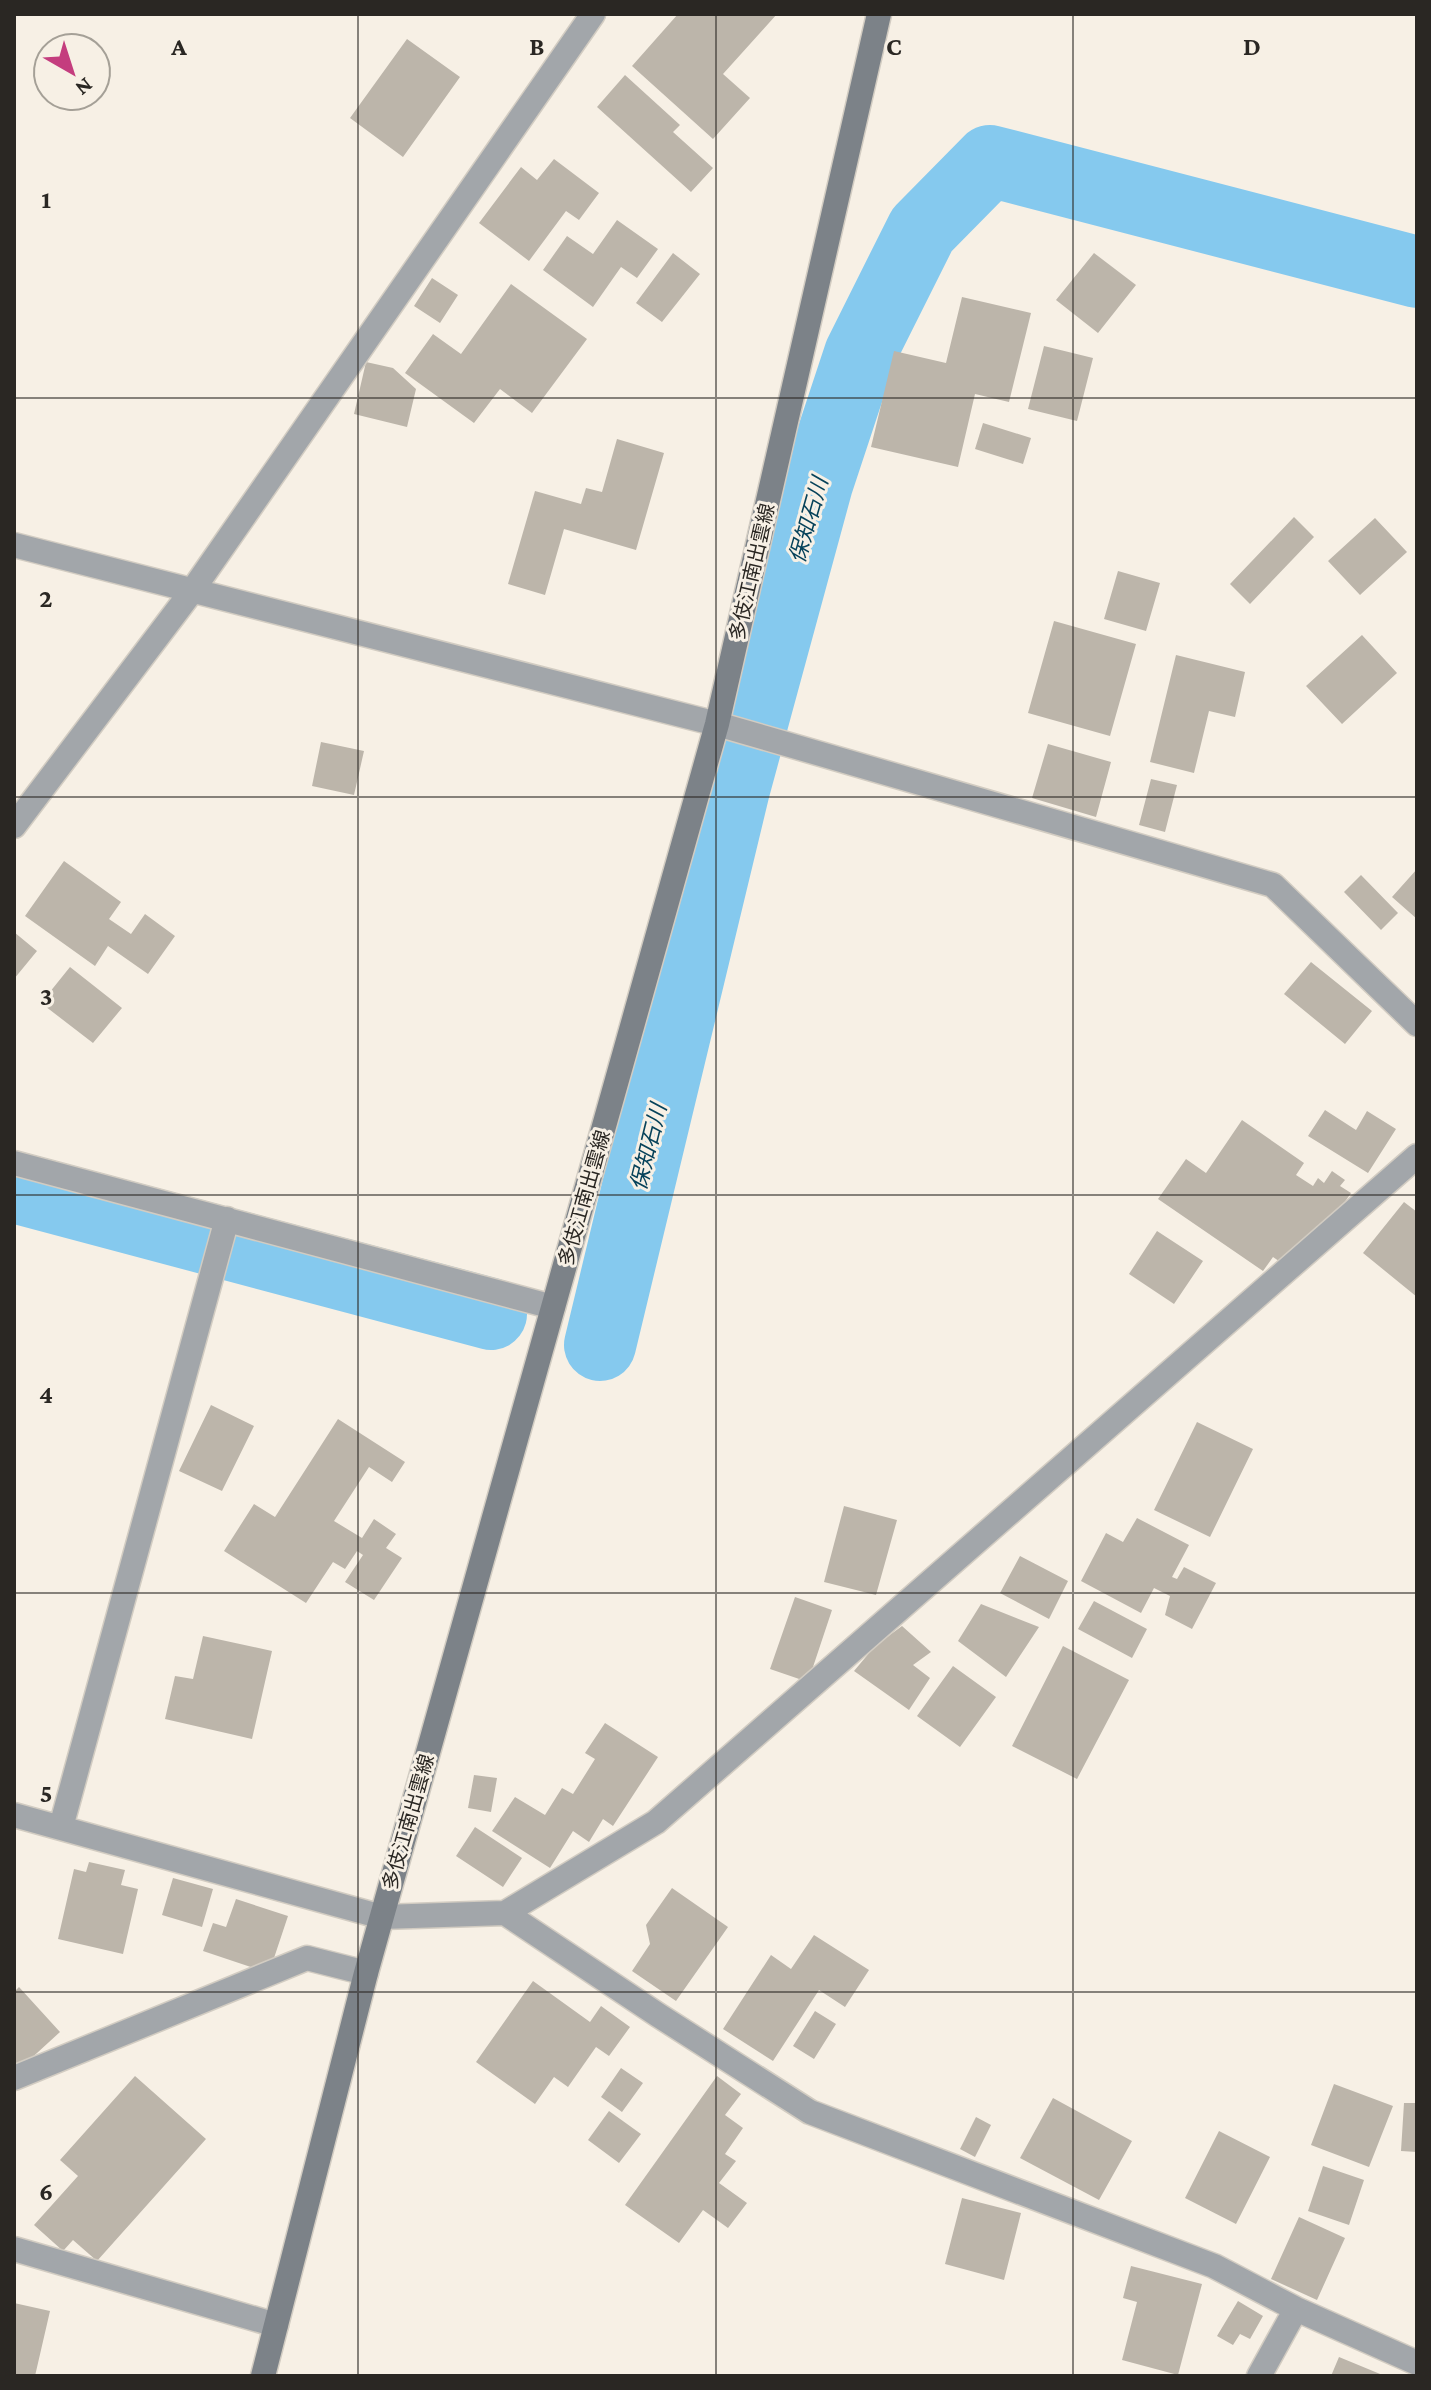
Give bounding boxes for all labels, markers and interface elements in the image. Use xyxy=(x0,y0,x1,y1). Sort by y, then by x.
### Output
north arrow xyxy=(32,32,112,112)
text: A xyxy=(170,32,187,61)
text: B xyxy=(529,32,545,61)
text: C xyxy=(886,32,902,61)
text: D xyxy=(1243,32,1261,61)
text: N xyxy=(71,73,98,102)
text: 1 xyxy=(41,185,51,214)
water label: 保知石川 xyxy=(784,472,833,566)
street label: 多伎江南出雲線 xyxy=(726,501,778,643)
text: 2 xyxy=(39,584,53,613)
text: 3 xyxy=(40,982,52,1011)
water label: 保知石川 xyxy=(626,1099,672,1193)
street label: 多伎江南出雲線 xyxy=(554,1128,614,1268)
text: 4 xyxy=(39,1380,53,1409)
street label: 多伎江南出雲線 xyxy=(378,1752,438,1892)
text: 5 xyxy=(40,1779,52,1808)
text: 6 xyxy=(39,2177,53,2206)

